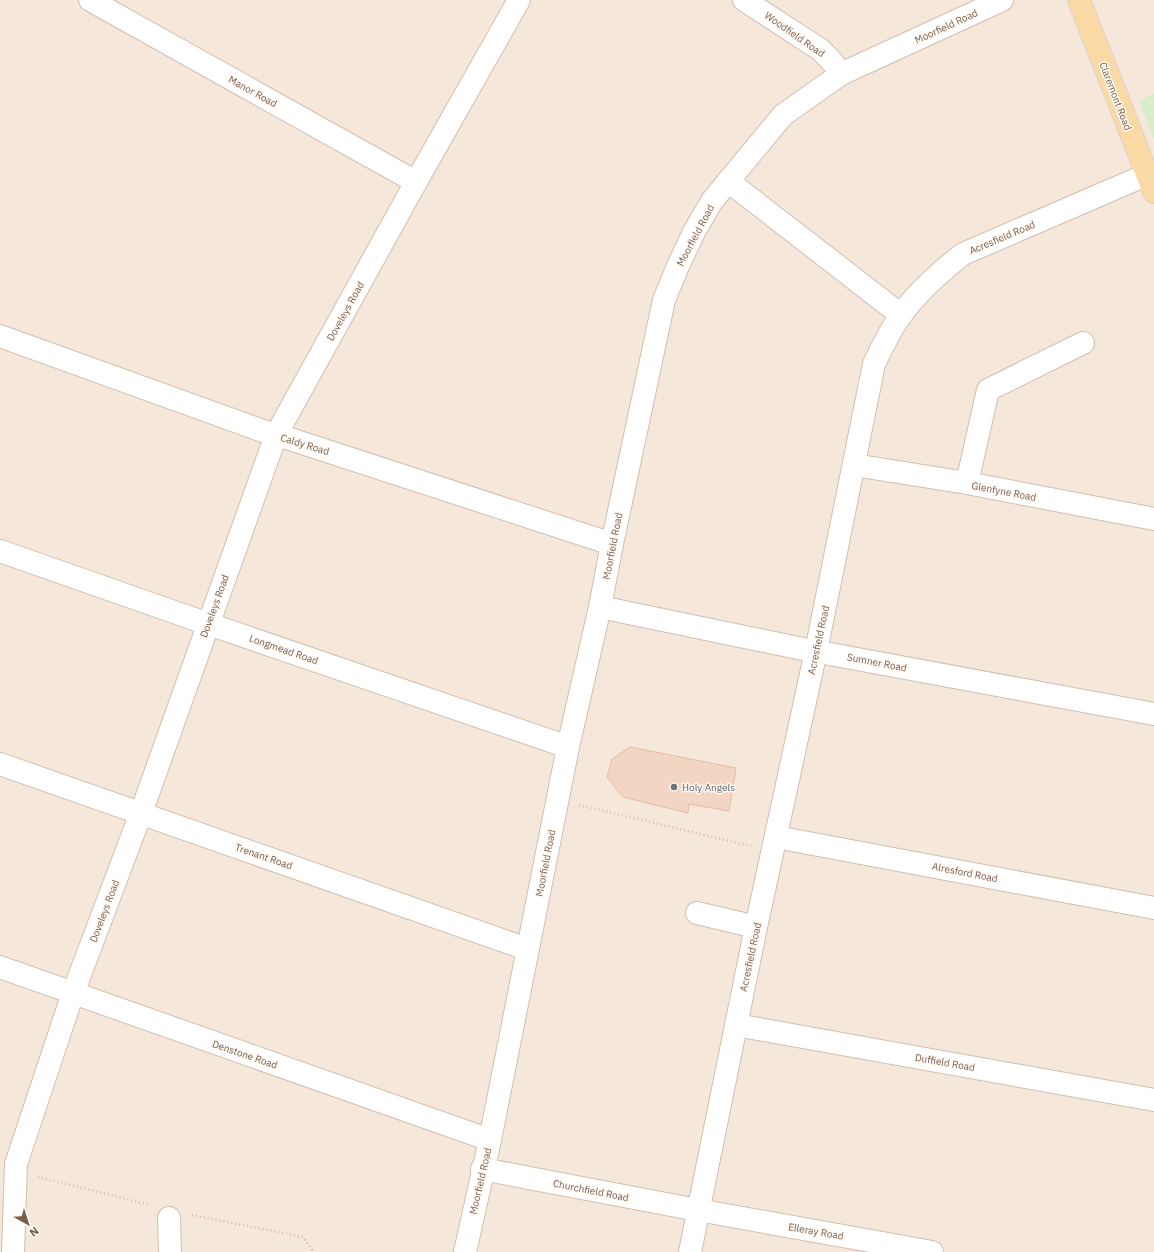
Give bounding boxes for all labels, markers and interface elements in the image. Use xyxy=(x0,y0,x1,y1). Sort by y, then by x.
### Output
street label: Moorfield Road xyxy=(913,6,980,47)
street label: Woodfield Road xyxy=(762,9,827,60)
street label: Claremont Road xyxy=(1097,60,1135,132)
street label: Manor Road xyxy=(226,73,279,110)
street label: Moorfield Road xyxy=(674,202,717,268)
street label: Acresfield Road xyxy=(967,218,1037,257)
street label: Doveleys Road xyxy=(324,279,367,343)
street label: Caldy Road xyxy=(279,431,331,458)
street label: Glenfyne Road xyxy=(970,479,1037,504)
street label: Moorfield Road xyxy=(600,511,625,581)
street label: Doveleys Road xyxy=(197,573,232,639)
street label: Acresfield Road xyxy=(805,604,832,676)
street label: Longmead Road xyxy=(248,632,320,667)
street label: Sumner Road xyxy=(846,650,908,675)
place label: Holy Angels xyxy=(682,781,735,794)
marker: Holy Angels xyxy=(669,782,679,792)
street label: Moorfield Road xyxy=(533,828,558,898)
street label: Trenant Road xyxy=(233,841,294,872)
street label: Alresford Road xyxy=(931,860,999,885)
street label: Doveleys Road xyxy=(87,878,122,944)
street label: Acresfield Road xyxy=(737,921,764,993)
street label: Denstone Road xyxy=(210,1037,279,1072)
street label: Duffield Road xyxy=(914,1051,976,1074)
street label: Moorfield Road xyxy=(466,1146,494,1216)
street label: Churchfield Road xyxy=(552,1177,630,1204)
north arrow xyxy=(8,1204,48,1244)
street label: Elleray Road xyxy=(787,1220,845,1243)
text: N xyxy=(27,1224,42,1240)

